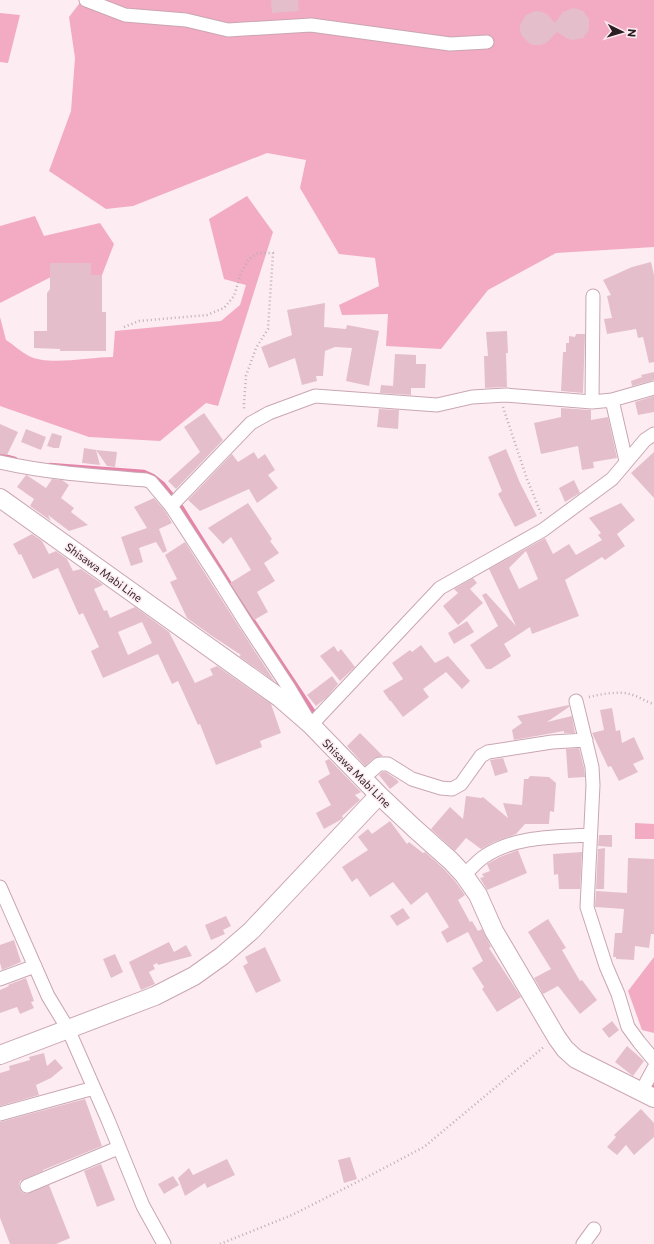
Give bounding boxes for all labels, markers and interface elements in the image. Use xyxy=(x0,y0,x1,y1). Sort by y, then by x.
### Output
north arrow xyxy=(602,12,642,52)
text: N xyxy=(626,28,639,38)
street label: Shisawa Mabi Line xyxy=(63,540,145,604)
street label: Shisawa Mabi Line xyxy=(320,736,394,810)

